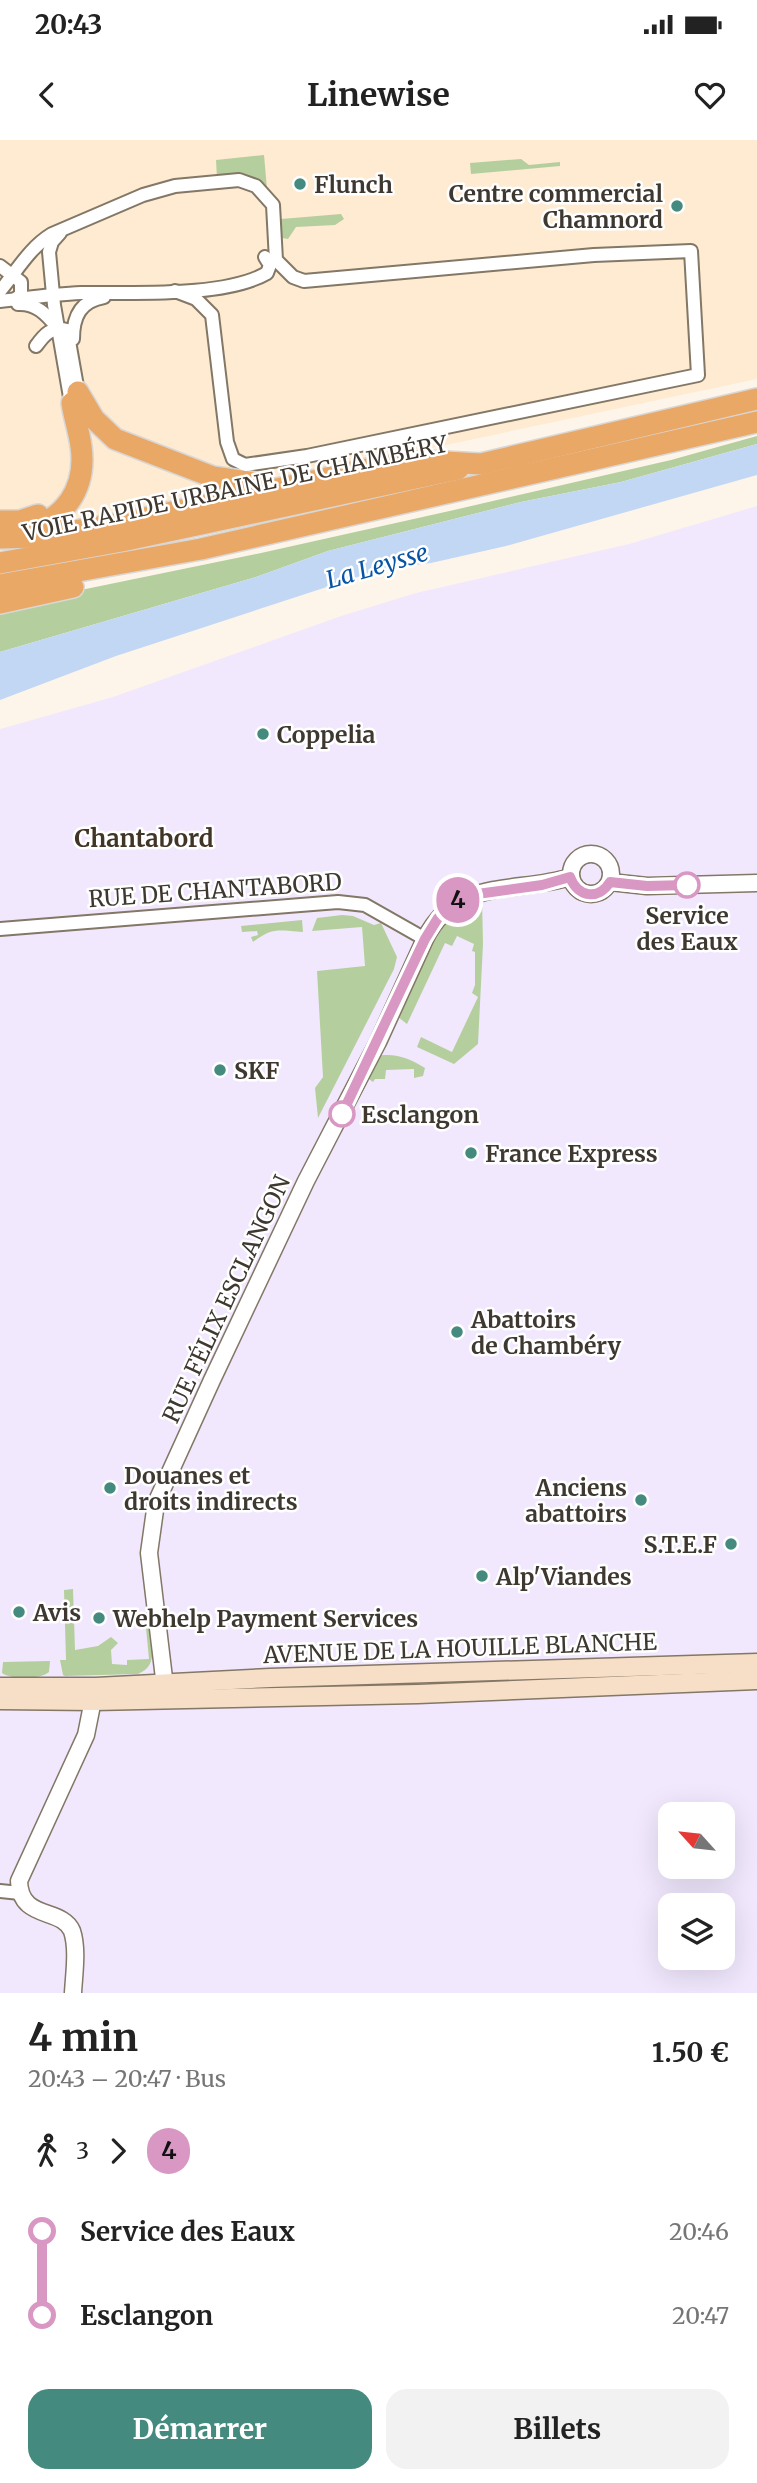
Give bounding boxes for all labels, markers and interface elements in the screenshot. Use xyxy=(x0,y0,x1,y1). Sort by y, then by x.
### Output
text: 20:43 xyxy=(35,8,102,41)
text: Linewise xyxy=(307,75,450,115)
icon: back xyxy=(28,76,66,114)
icon: heart xyxy=(691,76,729,114)
place label: Flunch xyxy=(314,170,393,199)
marker: Flunch xyxy=(292,176,308,192)
place label: Centre commercial Chamnord xyxy=(449,179,664,234)
marker: Centre commercial Chamnord xyxy=(669,198,685,214)
street label: VOIE RAPIDE URBAINE DE CHAMBÉRY xyxy=(19,428,451,547)
water label: La Leysse xyxy=(322,537,432,595)
place label: Coppelia xyxy=(277,720,376,749)
marker: Coppelia xyxy=(255,726,271,742)
district label: Chantabord xyxy=(74,823,214,854)
street label: RUE DE CHANTABORD xyxy=(87,867,343,913)
marker: Service des Eaux xyxy=(674,872,700,898)
line badge: 4 xyxy=(435,877,481,923)
text: 4 xyxy=(450,884,466,915)
place label: Service des Eaux xyxy=(636,901,738,956)
place label: SKF xyxy=(234,1056,279,1085)
marker: SKF xyxy=(212,1062,228,1078)
place label: Esclangon xyxy=(361,1100,479,1129)
marker: Esclangon xyxy=(329,1101,355,1127)
place label: France Express xyxy=(485,1139,658,1168)
marker: France Express xyxy=(463,1145,479,1161)
street label: RUE FÉLIX ESCLANGON xyxy=(156,1170,296,1427)
place label: Abattoirs de Chambéry xyxy=(470,1305,622,1360)
marker: Abattoirs de Chambéry xyxy=(449,1324,465,1340)
place label: Douanes et droits indirects xyxy=(124,1461,298,1516)
place label: Anciens abattoirs xyxy=(525,1473,627,1528)
marker: Douanes et droits indirects xyxy=(102,1480,118,1496)
marker: Anciens abattoirs xyxy=(633,1492,649,1508)
place label: S.T.E.F xyxy=(643,1530,717,1559)
marker: S.T.E.F xyxy=(723,1536,739,1552)
place label: Alp'Viandes xyxy=(495,1562,632,1591)
marker: Alp'Viandes xyxy=(474,1568,490,1584)
place label: Avis xyxy=(32,1598,81,1627)
marker: Avis xyxy=(11,1604,27,1620)
place label: Webhelp Payment Services xyxy=(112,1604,418,1633)
marker: Webhelp Payment Services xyxy=(91,1610,107,1626)
street label: AVENUE DE LA HOUILLE BLANCHE xyxy=(262,1627,658,1669)
north arrow xyxy=(658,1802,735,1880)
map controls xyxy=(658,1802,735,1970)
button: layers xyxy=(658,1893,735,1970)
text: 4 min xyxy=(28,2014,138,2061)
text: 1.50 € xyxy=(652,2036,729,2069)
text: 20:43 – 20:47 · Bus xyxy=(28,2064,226,2093)
icon: walk xyxy=(28,2132,66,2170)
icon: forward xyxy=(99,2132,137,2170)
text: 4 xyxy=(161,2135,176,2166)
text: 3 xyxy=(76,2136,89,2165)
text: Service des Eaux xyxy=(80,2215,295,2248)
text: 20:46 xyxy=(669,2217,729,2246)
text: Esclangon xyxy=(80,2299,213,2332)
text: 20:47 xyxy=(672,2301,729,2330)
button: Démarrer xyxy=(28,2389,372,2469)
button: Billets xyxy=(386,2389,729,2469)

